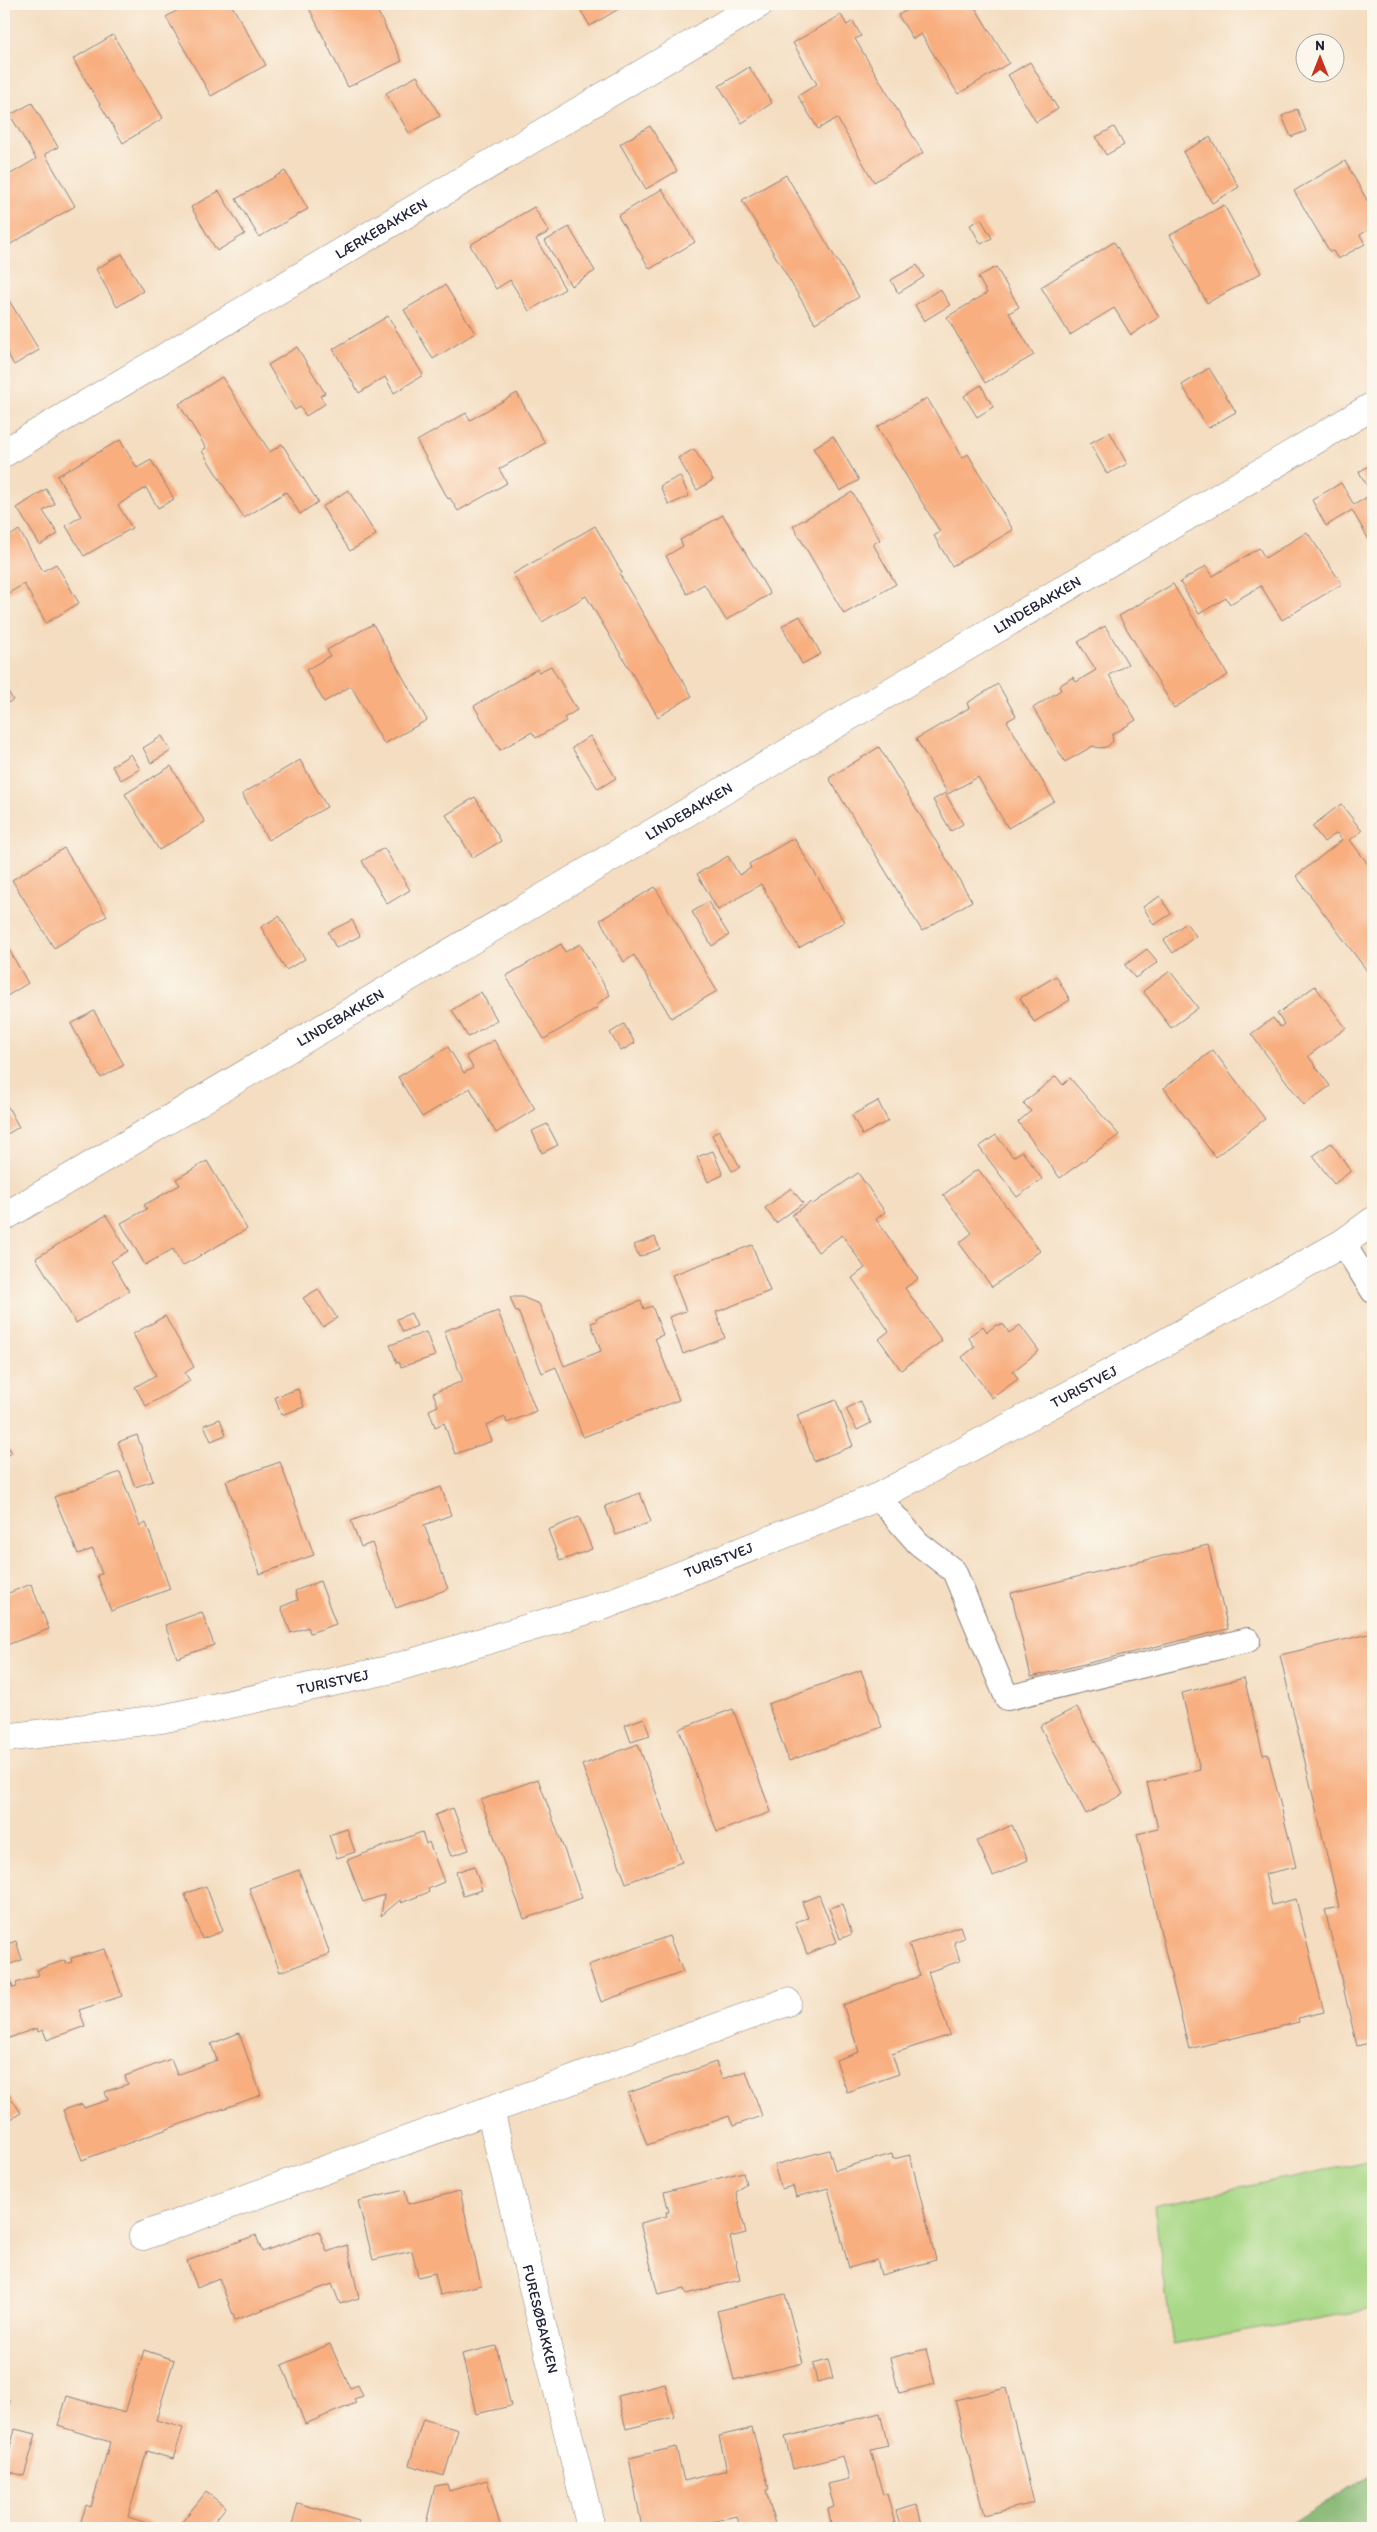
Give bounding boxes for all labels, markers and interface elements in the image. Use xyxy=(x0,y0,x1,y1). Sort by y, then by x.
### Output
north arrow xyxy=(1294,32,1344,82)
text: N xyxy=(1315,37,1325,54)
street label: LÆRKEBAKKEN xyxy=(332,194,431,263)
street label: LINDEBAKKEN xyxy=(990,572,1084,638)
street label: LINDEBAKKEN xyxy=(642,778,736,844)
street label: LINDEBAKKEN xyxy=(293,985,387,1051)
street label: TURISTVEJ xyxy=(1047,1362,1120,1412)
street label: TURISTVEJ xyxy=(681,1538,756,1582)
street label: TURISTVEJ xyxy=(295,1665,370,1698)
street label: FURESØBAKKEN xyxy=(519,2263,562,2375)

